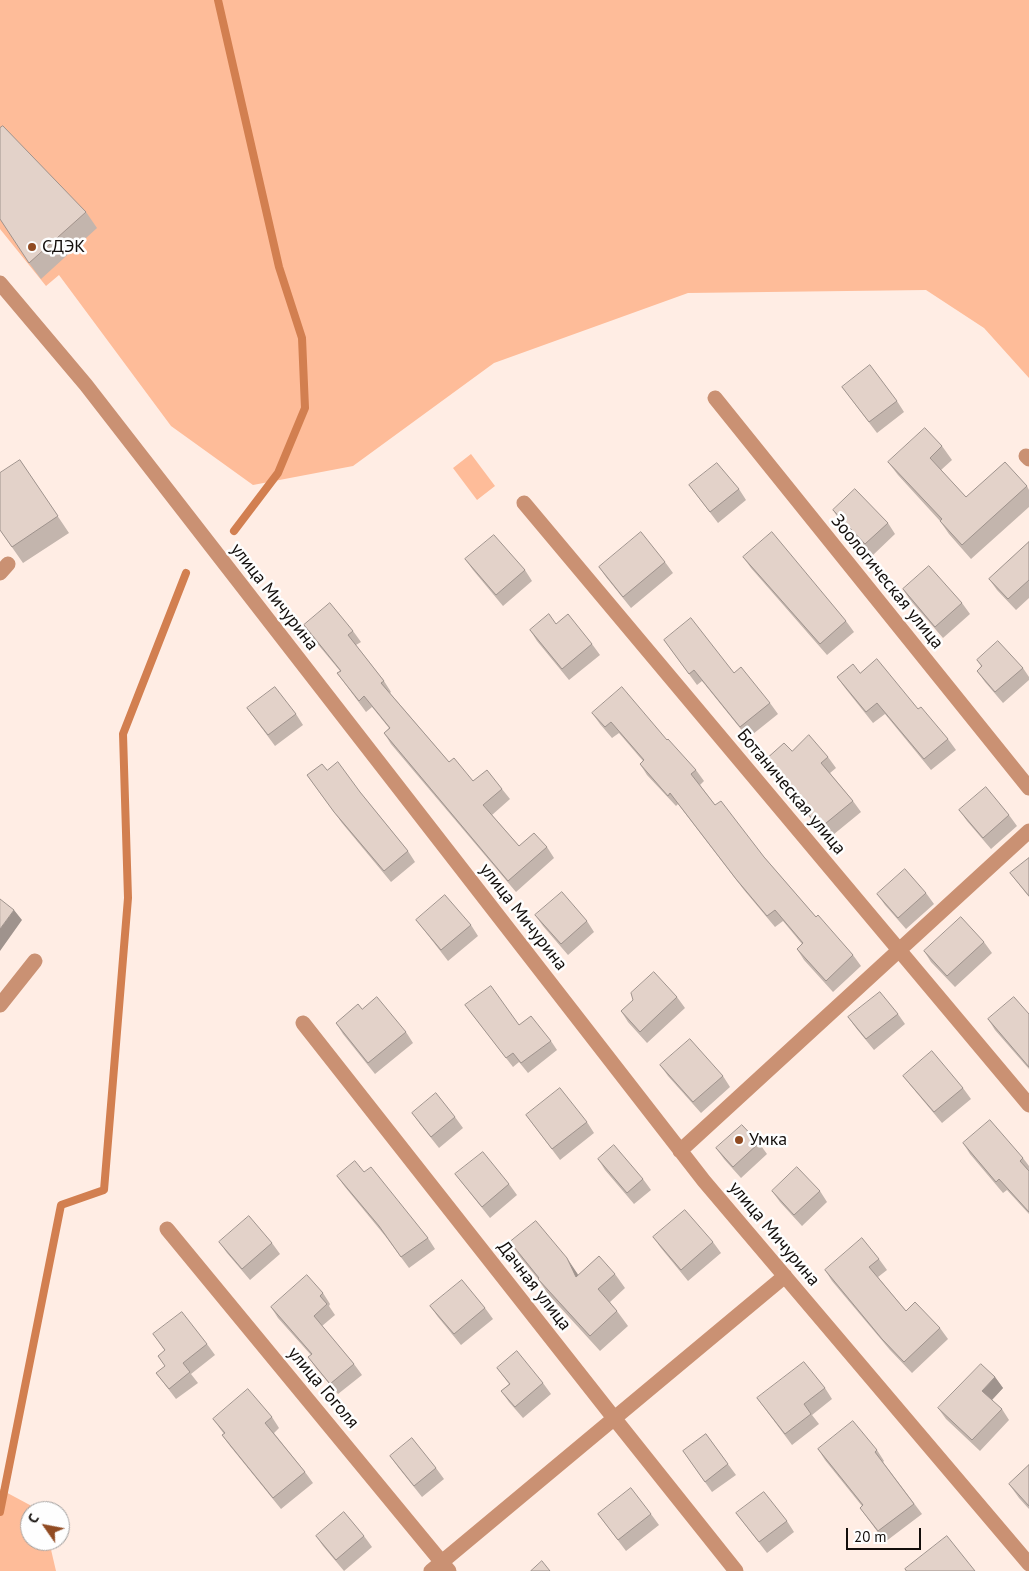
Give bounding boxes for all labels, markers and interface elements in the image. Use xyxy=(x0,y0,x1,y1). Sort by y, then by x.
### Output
place label: СДЭК xyxy=(42,236,85,258)
marker: СДЭК xyxy=(26,241,38,253)
street label: Зоологическая улица xyxy=(826,510,948,654)
street label: улица Мичурина xyxy=(225,539,323,655)
street label: Ботаническая улица xyxy=(732,725,850,859)
street label: улица Мичурина xyxy=(474,859,572,975)
place label: Умка xyxy=(749,1129,787,1151)
marker: Умка xyxy=(733,1134,745,1146)
street label: улица Мичурина xyxy=(724,1177,824,1291)
street label: Дачная улица xyxy=(492,1237,576,1335)
street label: улица Гоголя xyxy=(283,1343,363,1433)
north arrow xyxy=(20,1501,70,1551)
text: С xyxy=(24,1510,43,1527)
scale bar xyxy=(849,1518,924,1550)
text: 20 m xyxy=(854,1527,887,1546)

